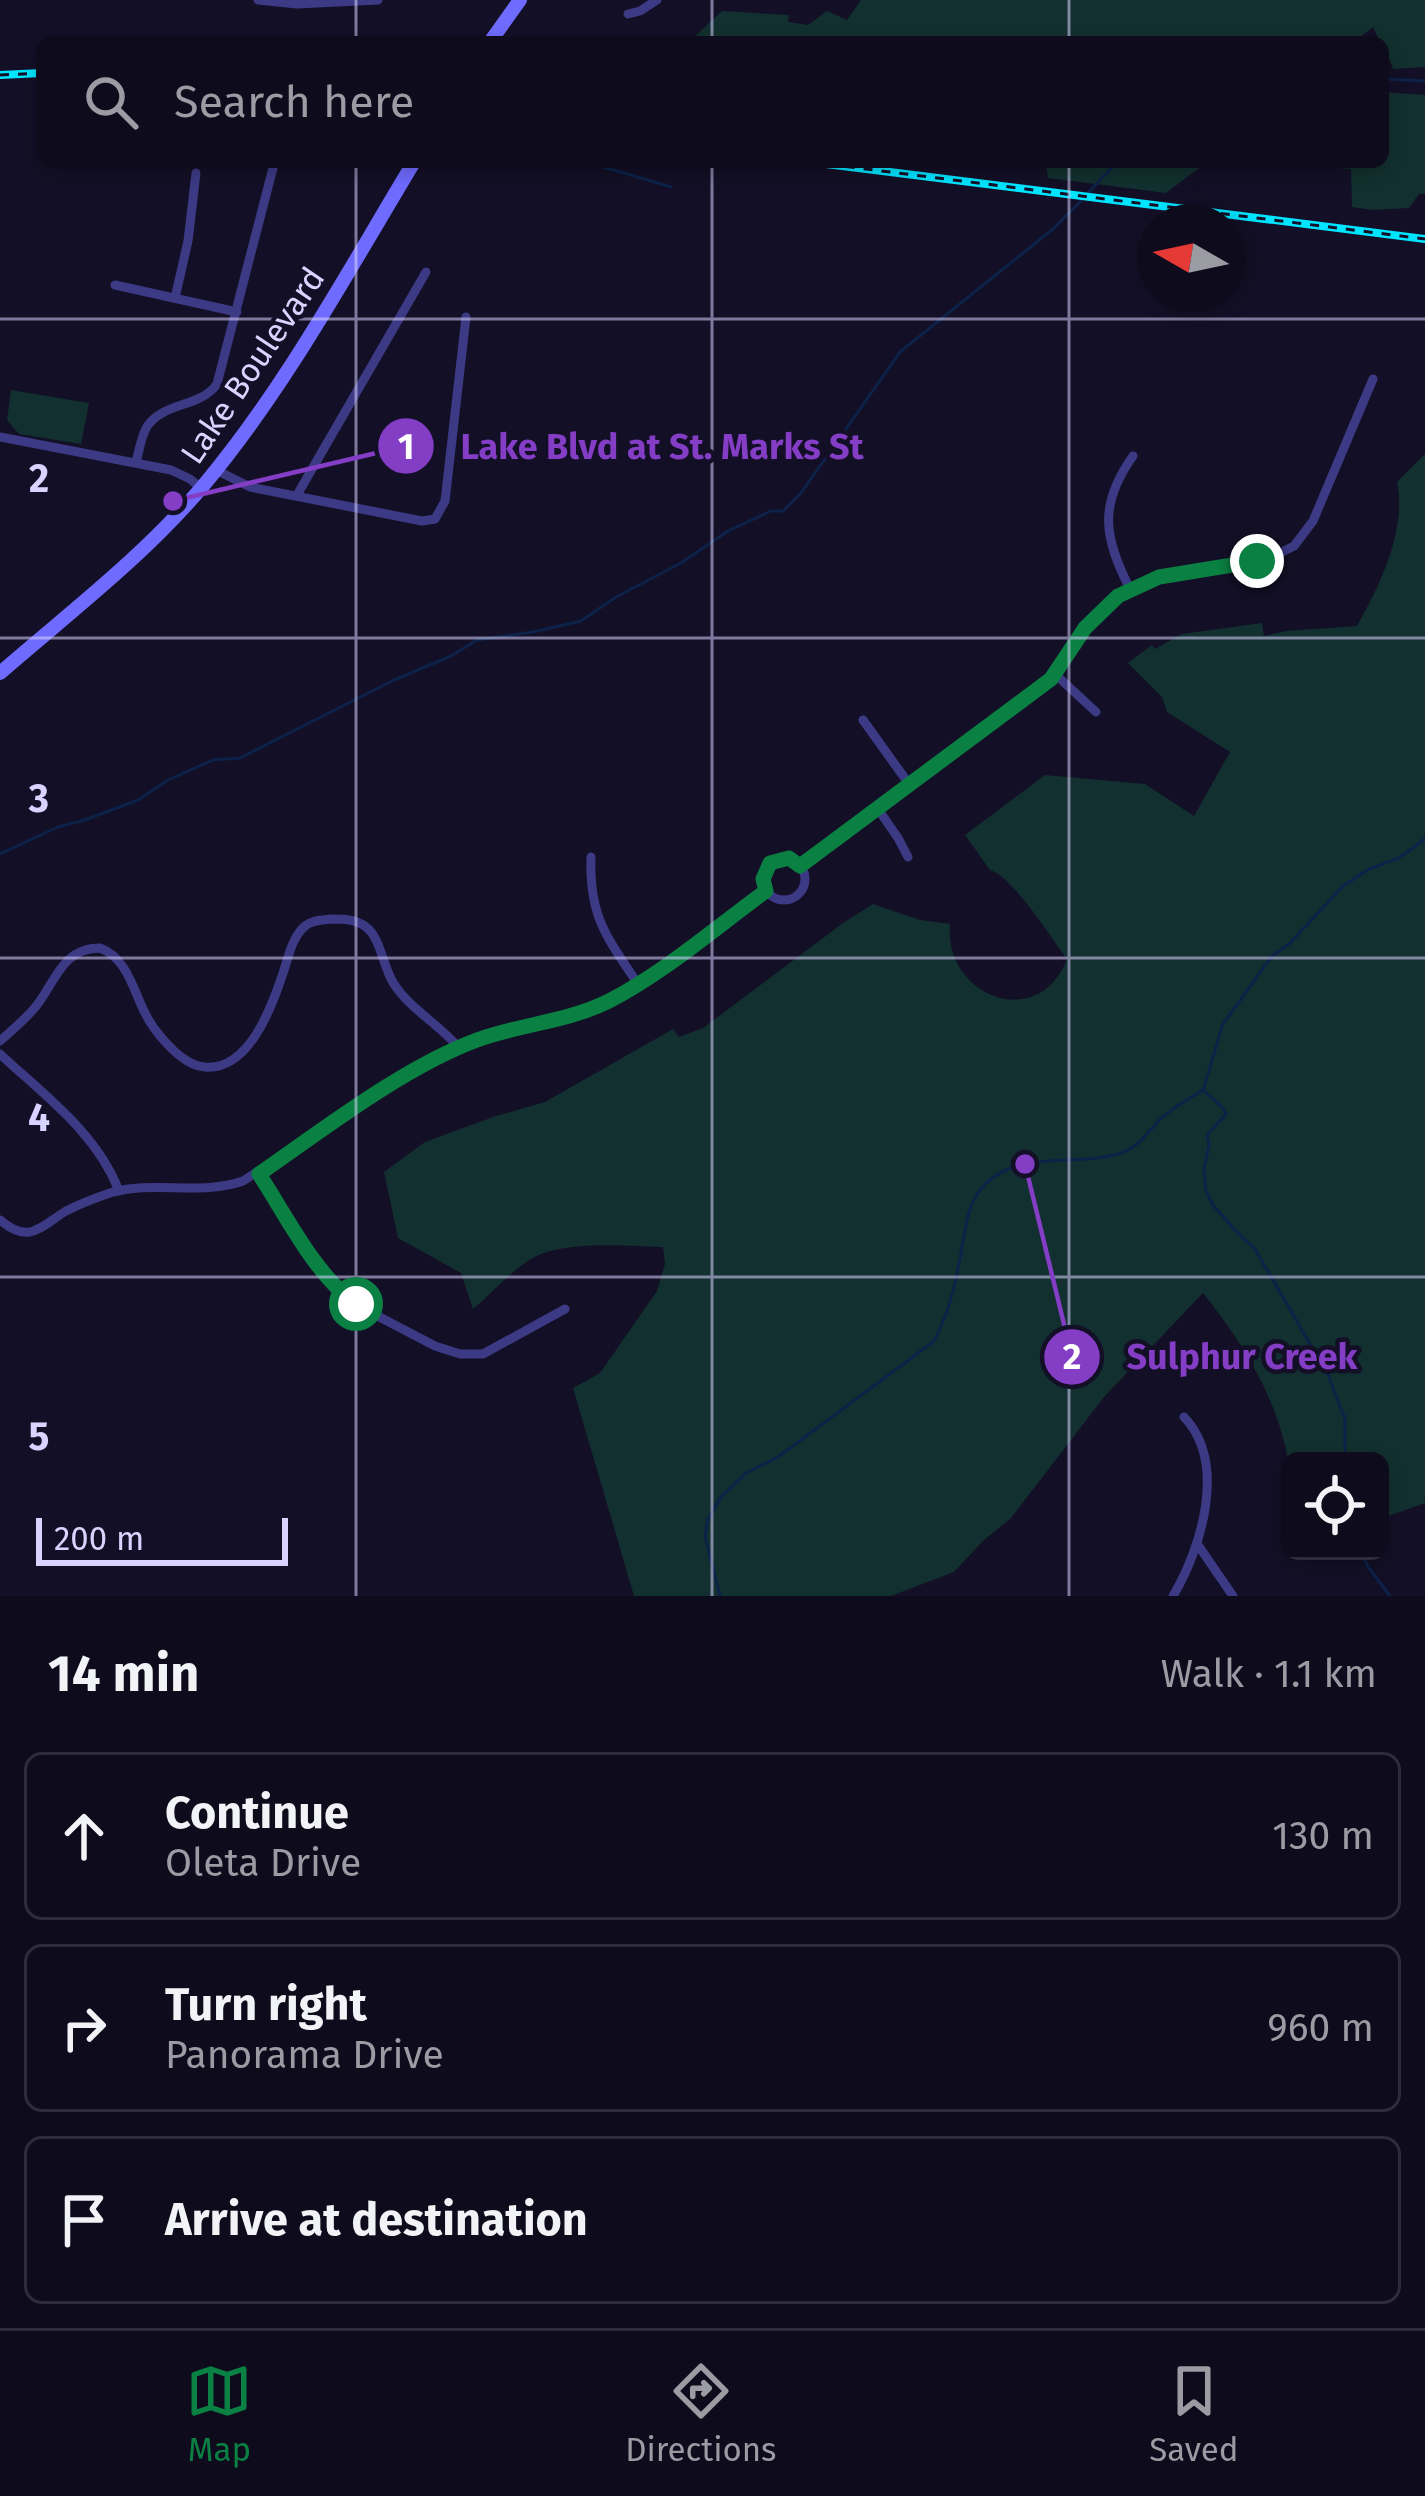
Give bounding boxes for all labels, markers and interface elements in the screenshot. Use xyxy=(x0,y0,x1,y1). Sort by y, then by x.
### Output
search box xyxy=(36,36,1389,168)
icon: search xyxy=(78,69,144,135)
text: Search here xyxy=(174,75,414,129)
north arrow xyxy=(1137,204,1245,312)
street label: Lake Boulevard xyxy=(172,260,333,471)
callout: Lake Blvd at St. Marks St xyxy=(376,410,887,482)
text: 1 xyxy=(398,425,414,469)
text: Lake Blvd at St. Marks St xyxy=(460,425,865,469)
text: 2 xyxy=(29,456,49,502)
route end xyxy=(1230,534,1284,588)
text: 3 xyxy=(28,776,49,822)
text: 4 xyxy=(28,1095,50,1141)
route start xyxy=(329,1277,383,1331)
callout: Sulphur Creek xyxy=(1042,1321,1381,1393)
text: 2 xyxy=(1063,1335,1081,1379)
text: Sulphur Creek xyxy=(1127,1335,1359,1379)
text: 5 xyxy=(29,1414,49,1460)
map controls xyxy=(1281,1452,1389,1560)
button: locate xyxy=(1281,1452,1389,1560)
scale bar xyxy=(36,1512,288,1565)
text: 200 m xyxy=(54,1519,144,1559)
text: 14 min xyxy=(48,1643,199,1705)
text: Walk · 1.1 km xyxy=(1161,1651,1377,1697)
text: Continue xyxy=(165,1786,349,1840)
icon: ahead xyxy=(51,1803,117,1869)
text: 130 m xyxy=(1272,1813,1374,1859)
text: Oleta Drive xyxy=(165,1840,361,1886)
text: Turn right xyxy=(165,1978,367,2032)
icon: right xyxy=(51,1995,117,2061)
text: 960 m xyxy=(1267,2005,1374,2051)
text: Panorama Drive xyxy=(165,2032,444,2078)
icon: arrive xyxy=(51,2187,117,2253)
text: Arrive at destination xyxy=(165,2193,588,2247)
tab: Map xyxy=(186,2358,252,2470)
tab: Directions xyxy=(625,2358,777,2470)
tab: Saved xyxy=(1149,2358,1239,2470)

